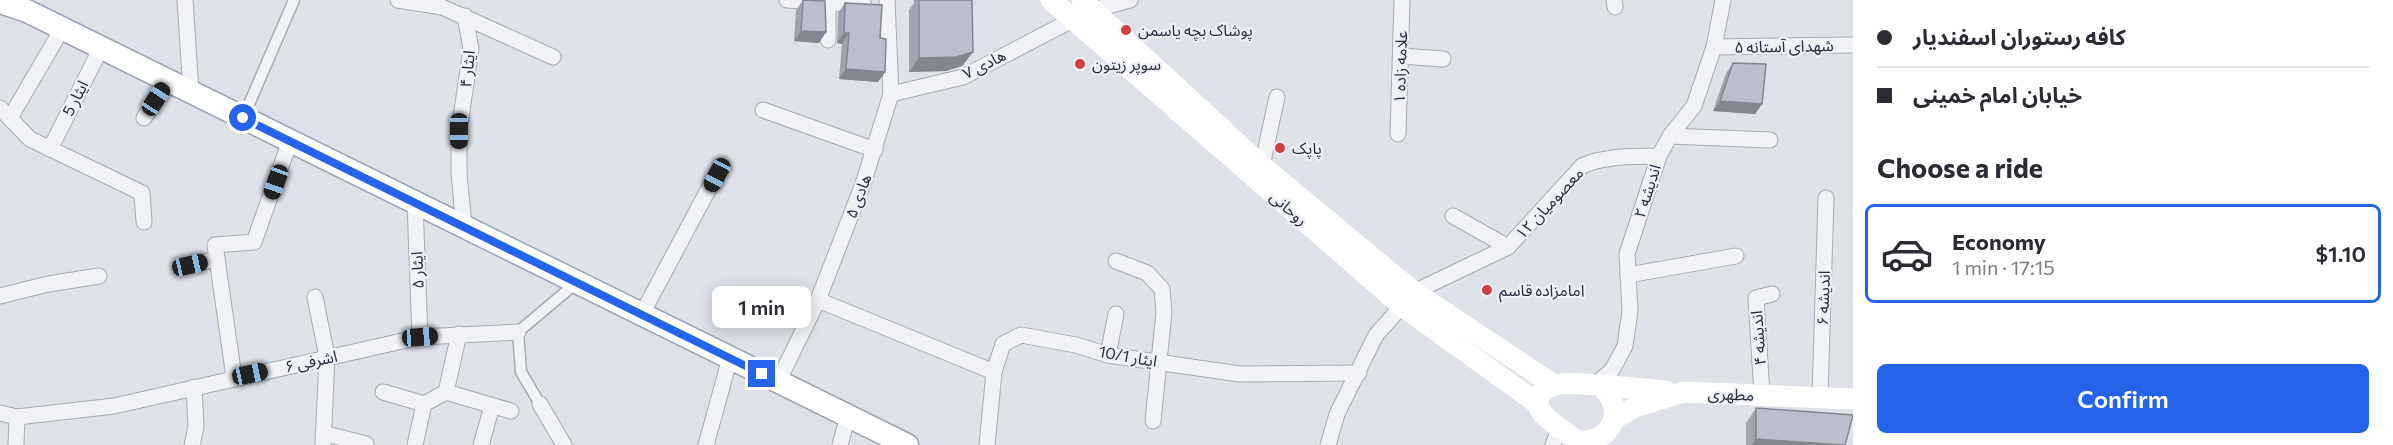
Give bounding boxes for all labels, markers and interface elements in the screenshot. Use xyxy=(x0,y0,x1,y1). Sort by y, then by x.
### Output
place label: پوشاک بچه یاسمن xyxy=(1138,20,1253,41)
marker: پوشاک بچه یاسمن xyxy=(1119,23,1133,37)
text: کافه رستوران اسفندیار xyxy=(1913,23,2126,50)
street label: علامه زاده ۱ xyxy=(1389,30,1411,104)
street label: شهدای آستانه ۵ xyxy=(1734,35,1834,57)
street label: هادی ۷ xyxy=(959,45,1009,83)
street label: ایثار ۴ xyxy=(455,49,479,89)
place label: سوپر زیتون xyxy=(1092,54,1161,75)
marker: سوپر زیتون xyxy=(1073,57,1087,71)
street label: ایثار 5 xyxy=(58,77,92,119)
car xyxy=(139,79,173,119)
text: خیابان امام خمینی xyxy=(1913,81,2082,108)
route start xyxy=(229,104,256,131)
car xyxy=(450,113,468,149)
place label: پاپک xyxy=(1292,138,1322,159)
marker: پاپک xyxy=(1273,141,1287,155)
text: Choose a ride xyxy=(1877,151,2043,184)
car xyxy=(701,155,733,195)
car xyxy=(261,162,291,202)
street label: اندیشه ۲ xyxy=(1629,162,1664,220)
street label: معصومیان ۱۲ xyxy=(1511,163,1587,243)
street label: هادی ۵ xyxy=(840,171,876,221)
street label: روحانی xyxy=(1266,186,1312,230)
icon: car xyxy=(1880,227,1934,281)
text: Economy xyxy=(1952,228,2046,255)
text: $1.10 xyxy=(2315,240,2366,267)
street label: ایثار ۵ xyxy=(406,251,428,289)
car xyxy=(170,252,210,278)
text: 1 min · 17:15 xyxy=(1952,255,2055,279)
street label: اندیشه ۶ xyxy=(1812,270,1833,326)
place label: امامزاده قاسم xyxy=(1499,280,1585,303)
marker: امامزاده قاسم xyxy=(1480,283,1494,297)
callout: 1 min xyxy=(712,287,812,329)
text: 1 min xyxy=(738,295,785,319)
street label: اندیشه ۴ xyxy=(1746,310,1769,366)
car xyxy=(401,327,439,347)
street label: ایثار 10/1 xyxy=(1097,341,1159,371)
street label: اشرفی ۶ xyxy=(283,346,339,376)
route end xyxy=(748,360,775,387)
car xyxy=(231,361,269,387)
button: Confirm xyxy=(1877,364,2369,433)
street label: مطهری xyxy=(1707,383,1755,405)

